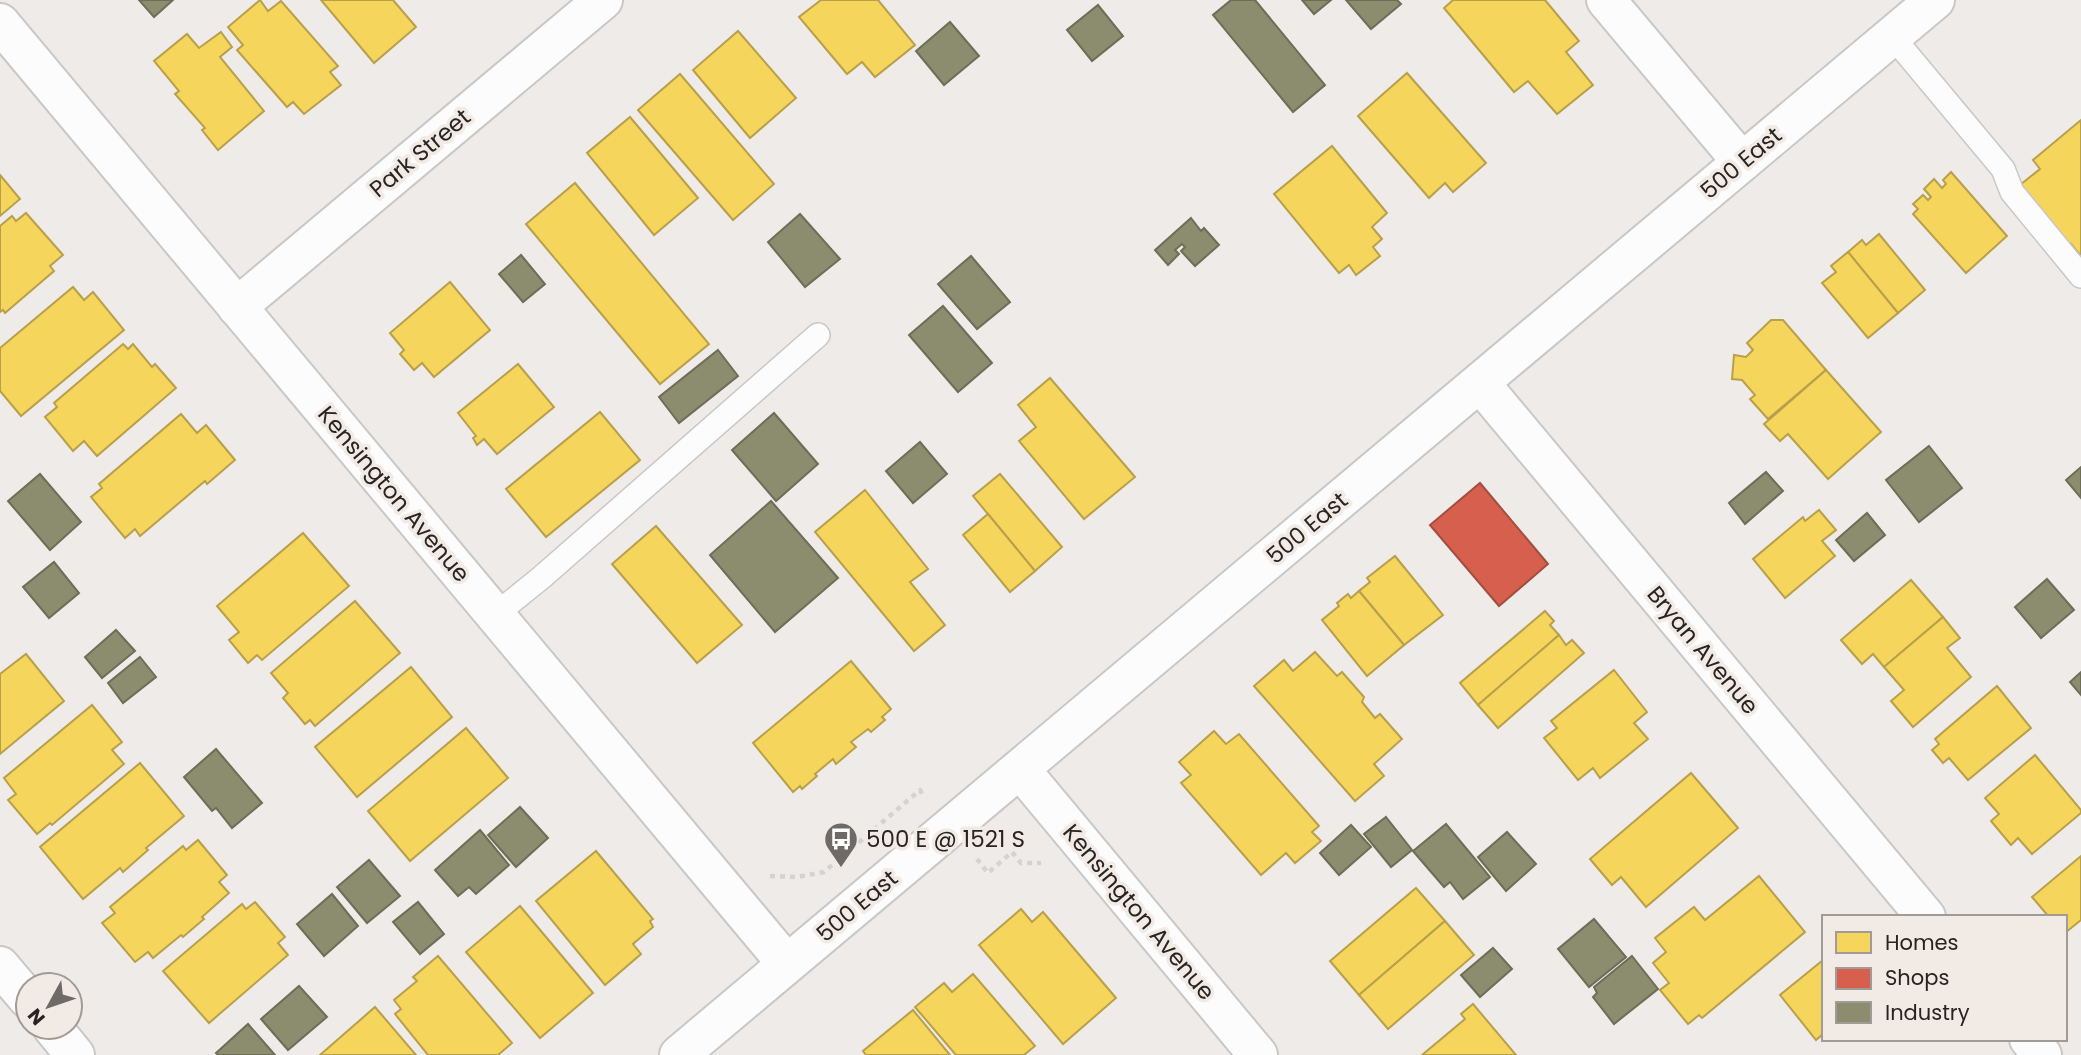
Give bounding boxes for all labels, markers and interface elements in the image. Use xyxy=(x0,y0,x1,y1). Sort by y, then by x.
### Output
street label: Park Street xyxy=(363,101,477,205)
street label: 500 East xyxy=(1693,120,1789,206)
street label: Kensington Avenue xyxy=(311,399,477,589)
street label: 500 East xyxy=(1259,485,1355,571)
street label: Bryan Avenue xyxy=(1640,579,1766,721)
street label: Kensington Avenue xyxy=(1056,817,1222,1007)
bus stop icon: 500 E @ 1521 S xyxy=(822,820,860,869)
place label: 500 E @ 1521 S xyxy=(866,823,1025,855)
street label: 500 East xyxy=(809,863,905,949)
legend xyxy=(1822,915,2067,1041)
text: Homes xyxy=(1885,928,1959,957)
text: Shops xyxy=(1885,963,1949,992)
north arrow xyxy=(14,971,84,1041)
text: Industry xyxy=(1885,998,1970,1027)
text: N xyxy=(21,1002,51,1031)

